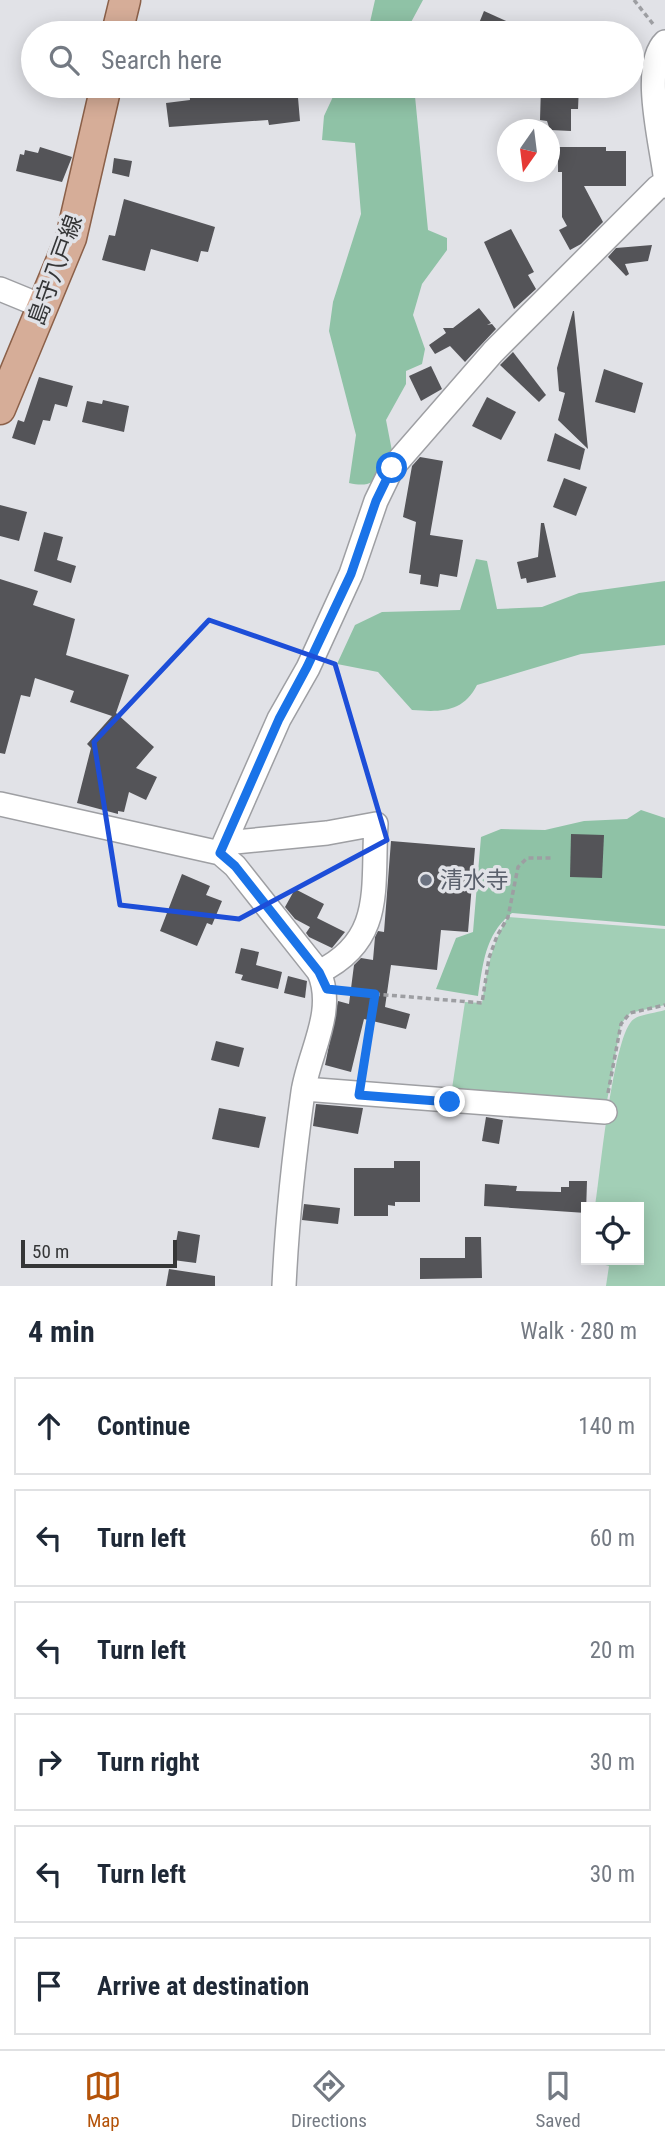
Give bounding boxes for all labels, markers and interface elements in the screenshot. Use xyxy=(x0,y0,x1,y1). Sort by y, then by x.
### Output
search box xyxy=(21,21,644,98)
icon: search xyxy=(45,41,83,79)
text: Search here xyxy=(101,45,222,75)
north arrow xyxy=(497,119,560,182)
street label: 島守八戸線 xyxy=(23,212,88,329)
route start xyxy=(376,452,407,483)
place label: 清水寺 xyxy=(440,867,509,894)
marker: 清水寺 xyxy=(418,872,434,888)
route end xyxy=(434,1086,465,1117)
map controls xyxy=(581,1202,644,1265)
button: locate xyxy=(581,1202,644,1265)
scale bar xyxy=(21,1237,177,1269)
text: 50 m xyxy=(32,1240,69,1263)
text: 4 min xyxy=(28,1314,95,1349)
text: Walk · 280 m xyxy=(520,1318,637,1345)
icon: ahead xyxy=(30,1407,68,1445)
text: Continue xyxy=(97,1411,190,1441)
text: 140 m xyxy=(578,1413,635,1440)
icon: left xyxy=(30,1519,68,1557)
text: Turn left xyxy=(97,1523,186,1553)
text: 60 m xyxy=(590,1525,635,1552)
icon: left xyxy=(30,1631,68,1669)
text: Turn left xyxy=(97,1635,186,1665)
text: 20 m xyxy=(590,1637,635,1664)
icon: right xyxy=(30,1743,68,1781)
text: Turn right xyxy=(97,1747,199,1777)
text: 30 m xyxy=(590,1749,635,1776)
icon: left xyxy=(30,1855,68,1893)
text: Turn left xyxy=(97,1859,186,1889)
text: 30 m xyxy=(590,1861,635,1888)
icon: arrive xyxy=(30,1967,68,2005)
text: Arrive at destination xyxy=(97,1971,309,2001)
tab: Map xyxy=(84,2067,122,2132)
tab: Directions xyxy=(291,2067,367,2132)
tab: Saved xyxy=(535,2067,581,2132)

